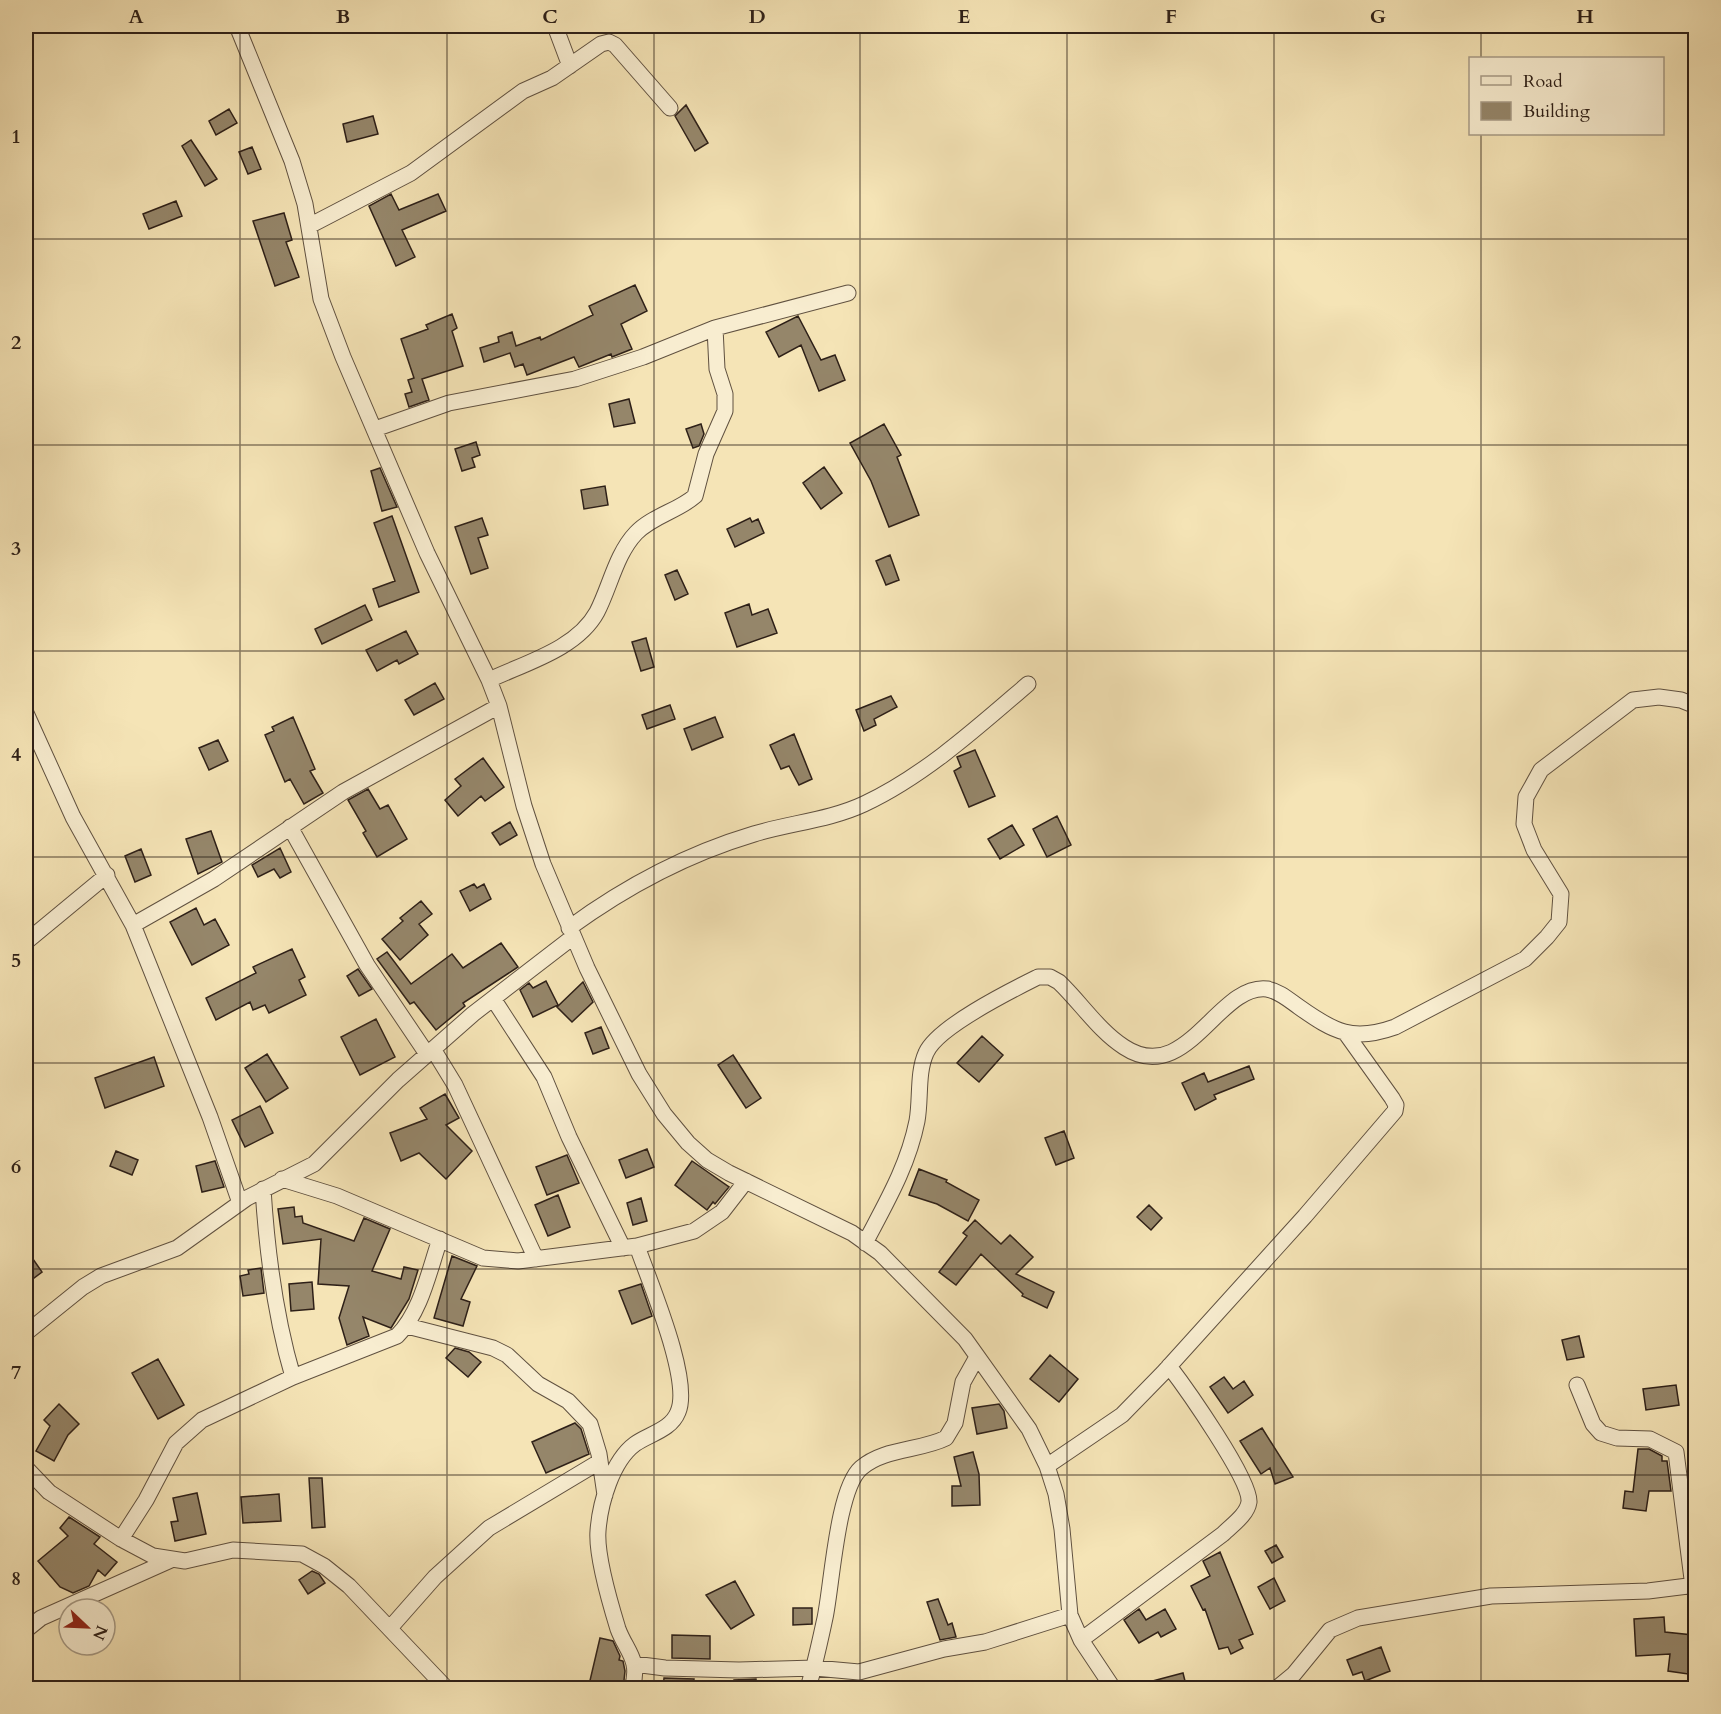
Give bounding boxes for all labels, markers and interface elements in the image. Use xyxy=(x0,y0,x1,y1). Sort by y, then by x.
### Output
text: A xyxy=(128,3,144,30)
text: B xyxy=(336,3,350,30)
text: C xyxy=(542,3,558,30)
text: D xyxy=(748,3,766,30)
text: E xyxy=(958,3,970,30)
text: F xyxy=(1165,3,1177,30)
text: G xyxy=(1370,3,1386,30)
text: H xyxy=(1576,3,1594,30)
legend xyxy=(1469,57,1664,135)
text: Road xyxy=(1523,69,1563,94)
text: Building xyxy=(1523,99,1591,124)
text: 1 xyxy=(11,123,21,150)
text: 2 xyxy=(11,329,21,356)
text: 3 xyxy=(11,535,21,562)
text: 4 xyxy=(11,741,21,768)
text: 5 xyxy=(11,947,21,974)
text: 6 xyxy=(11,1153,21,1180)
text: 7 xyxy=(11,1359,21,1386)
text: 8 xyxy=(11,1565,21,1592)
north arrow xyxy=(57,1597,117,1657)
text: N xyxy=(87,1622,113,1643)

